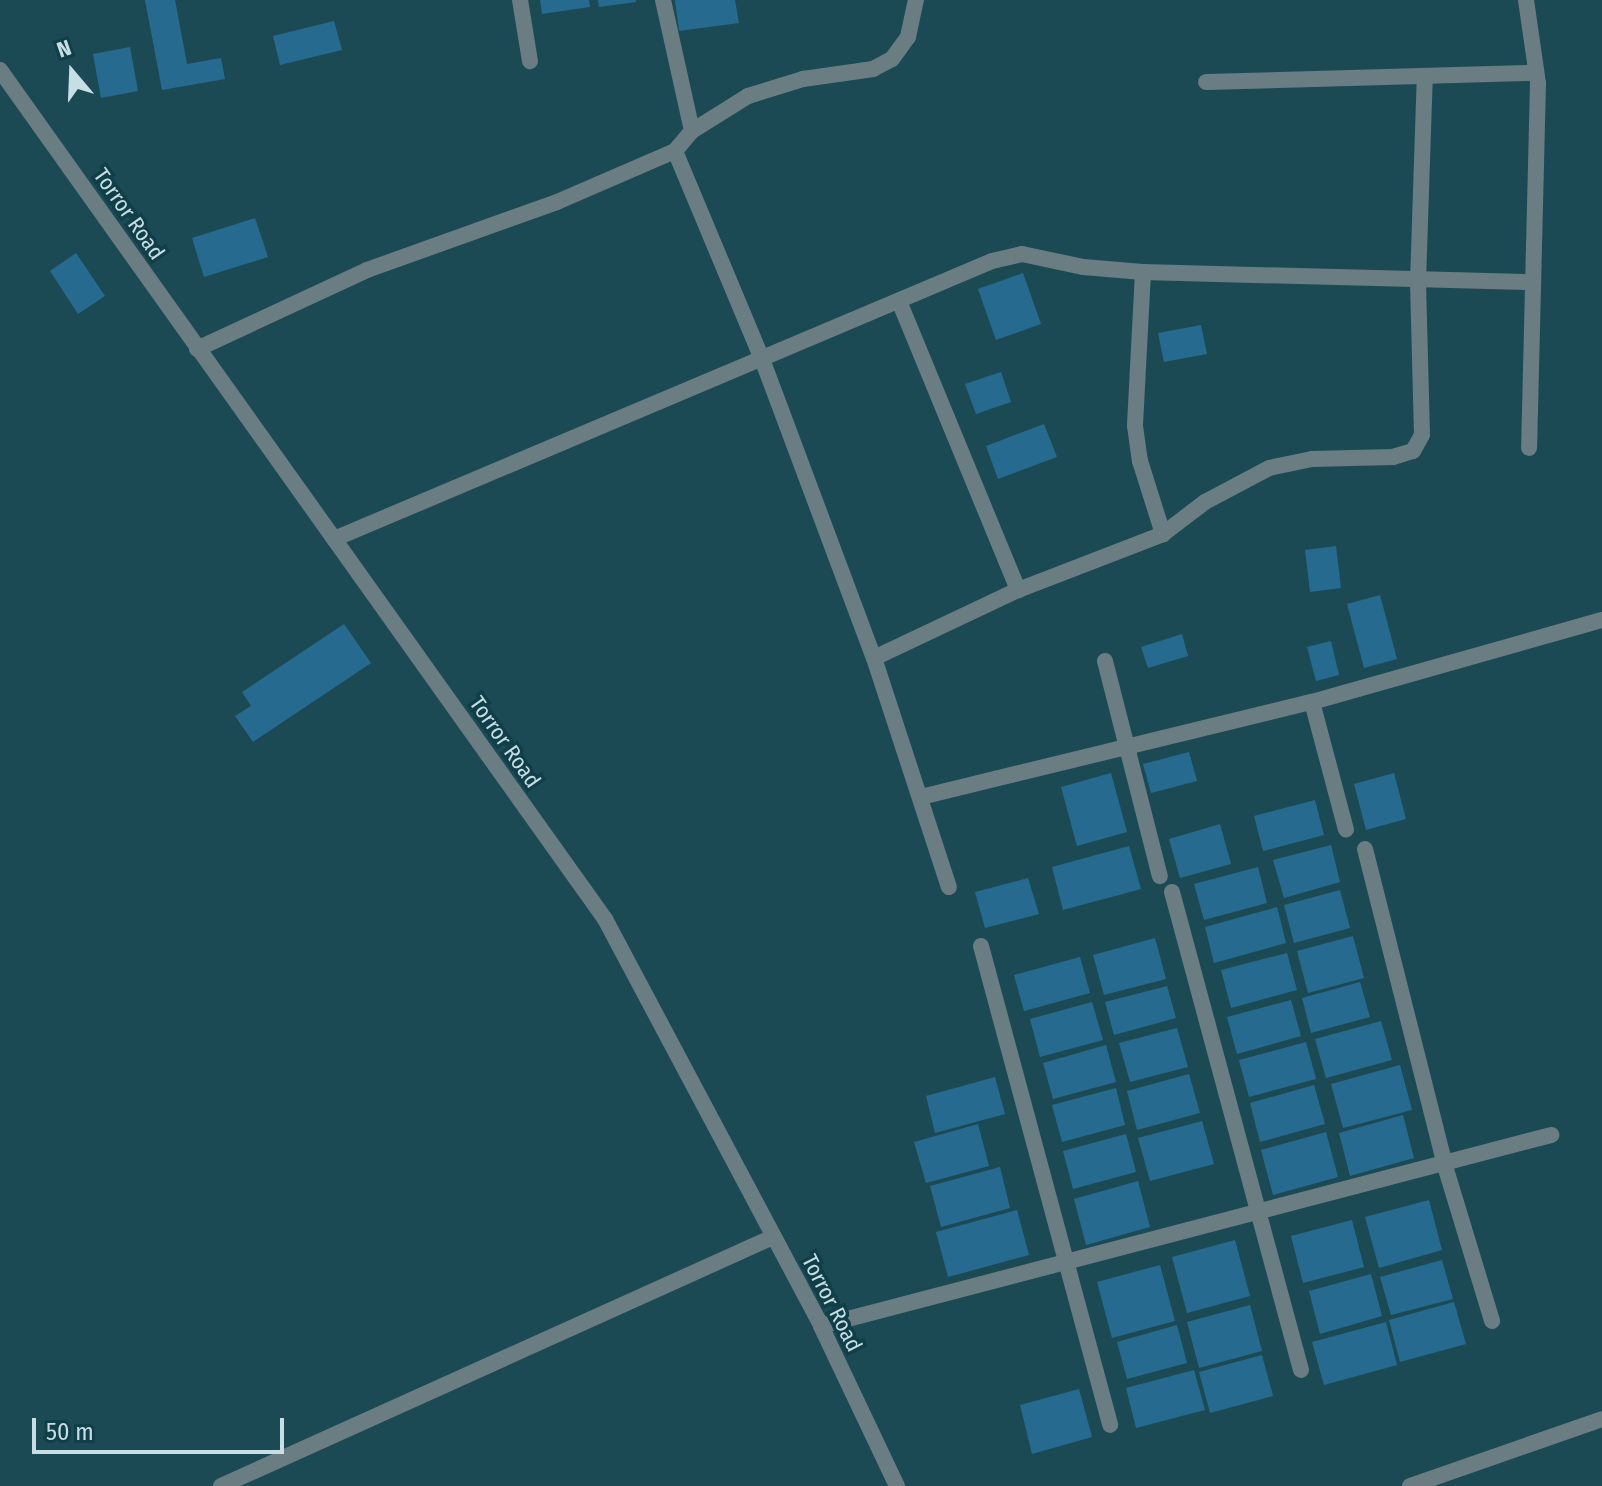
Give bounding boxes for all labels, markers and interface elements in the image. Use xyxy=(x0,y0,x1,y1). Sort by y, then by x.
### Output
north arrow xyxy=(32,32,112,112)
text: N xyxy=(53,34,75,64)
street label: Torror Road xyxy=(88,163,170,265)
street label: Torror Road xyxy=(464,691,546,793)
street label: Torror Road xyxy=(796,1250,868,1356)
scale bar xyxy=(36,1402,288,1452)
text: 50 m xyxy=(46,1418,94,1446)

